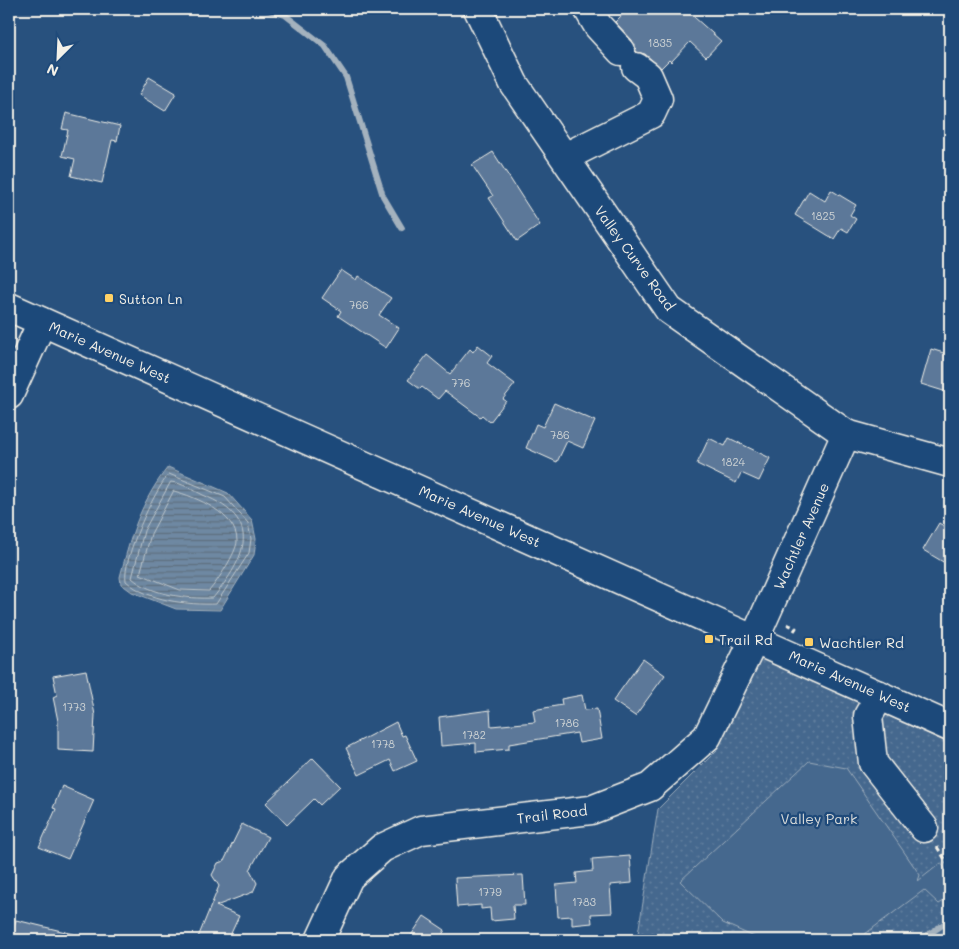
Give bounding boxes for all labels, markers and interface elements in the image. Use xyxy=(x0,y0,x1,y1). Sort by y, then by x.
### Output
north arrow xyxy=(32,32,82,82)
house number: 1835 xyxy=(648,35,672,50)
text: N xyxy=(44,59,61,81)
street label: Valley Curve Road xyxy=(590,202,680,314)
house number: 1825 xyxy=(811,208,835,223)
place label: Sutton Ln xyxy=(119,289,183,308)
marker: Sutton Ln xyxy=(103,292,115,304)
house number: 766 xyxy=(349,297,369,312)
street label: Marie Avenue West xyxy=(46,317,174,387)
house number: 776 xyxy=(452,375,470,390)
house number: 786 xyxy=(550,427,570,442)
house number: 1824 xyxy=(721,454,746,469)
street label: Wachtler Avenue xyxy=(769,479,833,593)
street label: Marie Avenue West xyxy=(416,481,544,551)
place label: Trail Rd xyxy=(719,630,773,649)
marker: Trail Rd xyxy=(703,633,715,645)
place label: Wachtler Rd xyxy=(819,633,904,652)
marker: Wachtler Rd xyxy=(803,636,815,648)
street label: Marie Avenue West xyxy=(786,646,914,716)
house number: 1773 xyxy=(62,699,86,714)
house number: 1786 xyxy=(555,715,579,730)
house number: 1782 xyxy=(462,727,486,742)
house number: 1778 xyxy=(371,736,395,751)
street label: Trail Road xyxy=(516,800,588,828)
park label: Valley Park xyxy=(781,809,857,828)
house number: 1779 xyxy=(478,884,502,899)
house number: 1783 xyxy=(572,894,597,909)

